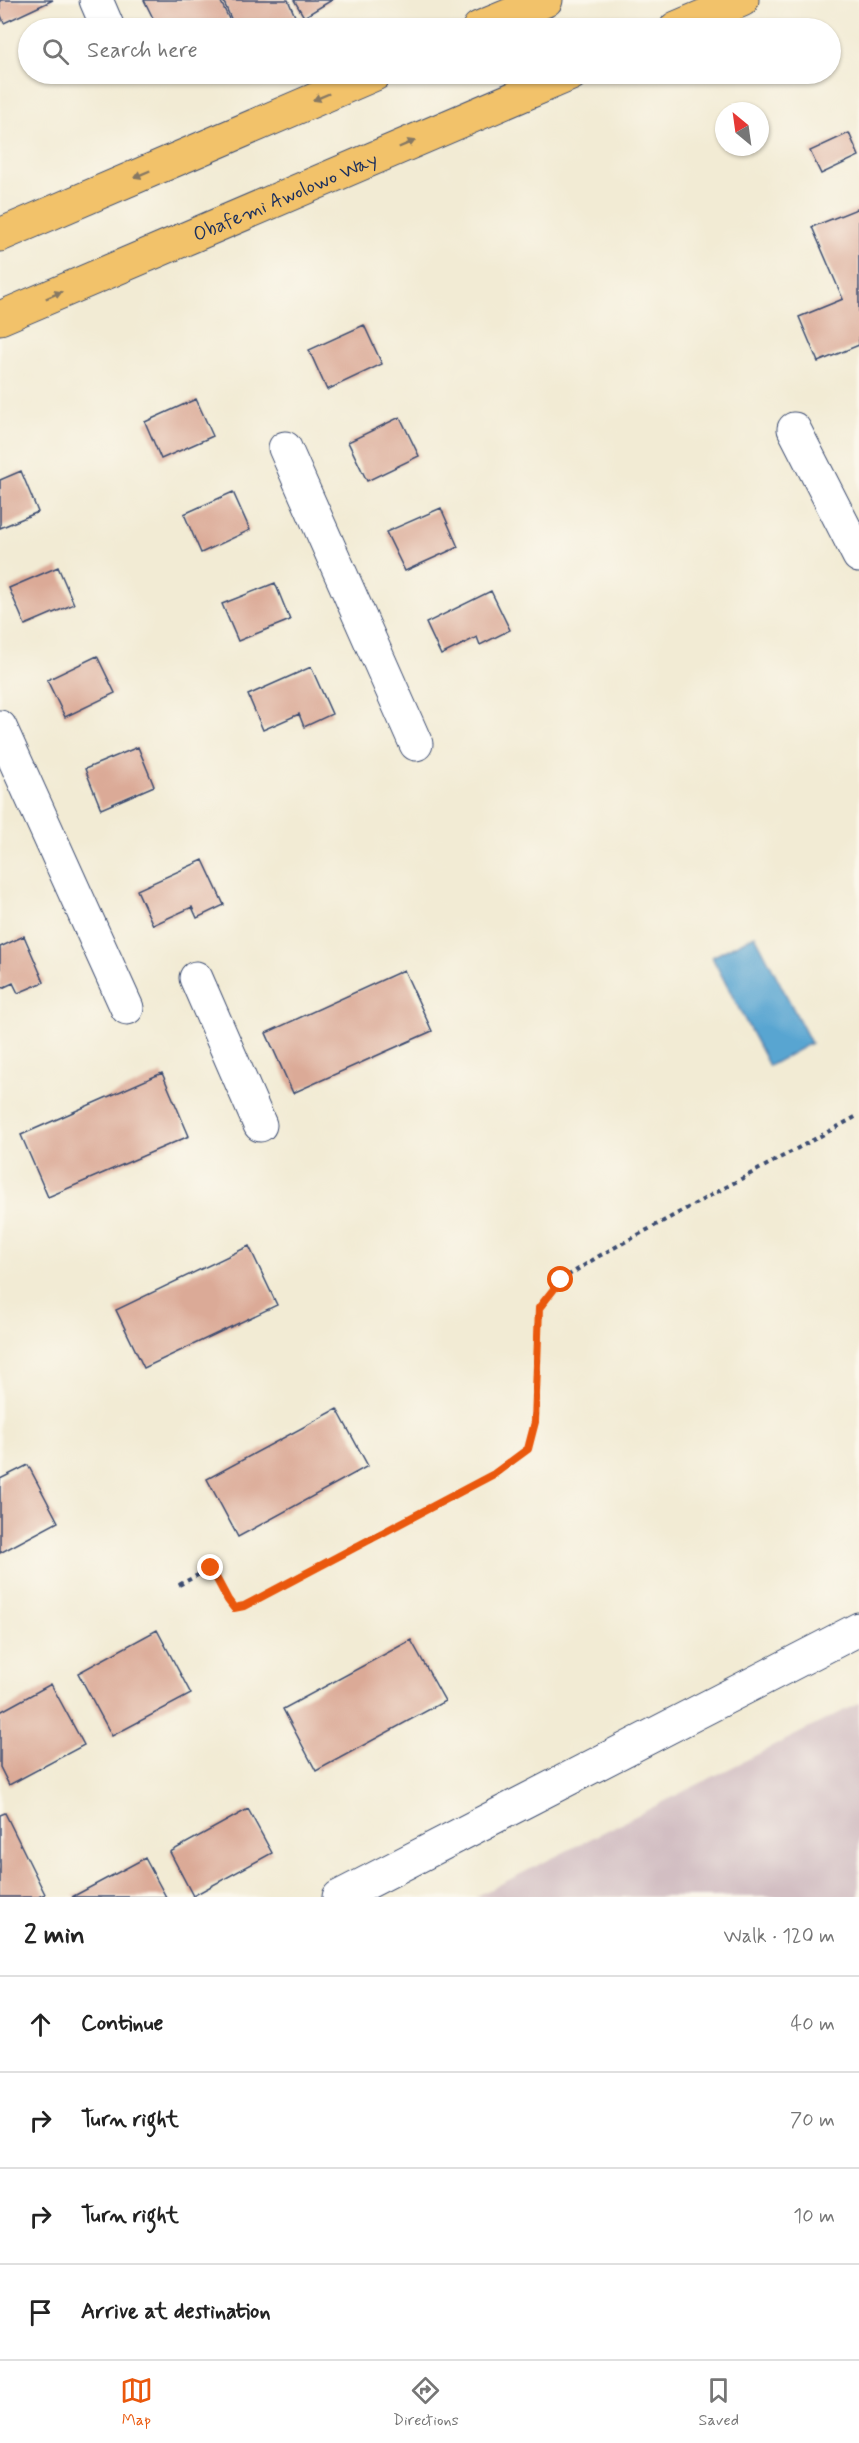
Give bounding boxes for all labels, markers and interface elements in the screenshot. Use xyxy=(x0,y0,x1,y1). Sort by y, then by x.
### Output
search box xyxy=(18,18,841,84)
icon: search xyxy=(39,35,72,68)
text: Search here xyxy=(87,37,198,65)
one-way arrow xyxy=(312,92,330,102)
north arrow xyxy=(715,102,769,156)
one-way arrow xyxy=(398,139,416,149)
street label: Obafemi Awolowo Way xyxy=(189,146,382,249)
one-way arrow xyxy=(133,169,151,179)
one-way arrow xyxy=(45,290,63,300)
route start xyxy=(547,1266,573,1292)
route end xyxy=(197,1554,223,1580)
text: 2 min xyxy=(24,1919,85,1953)
text: Walk · 120 m xyxy=(724,1923,835,1950)
icon: ahead xyxy=(24,2008,57,2041)
text: Continue xyxy=(81,2010,163,2038)
text: 40 m xyxy=(791,2011,835,2038)
icon: right xyxy=(24,2104,57,2137)
text: Turn right xyxy=(81,2106,179,2134)
text: 70 m xyxy=(790,2107,835,2134)
icon: right xyxy=(24,2200,57,2233)
text: Turn right xyxy=(81,2202,179,2230)
text: 10 m xyxy=(793,2203,835,2230)
icon: arrive xyxy=(24,2296,57,2329)
text: Arrive at destination xyxy=(81,2298,271,2326)
tab: Map xyxy=(120,2374,153,2431)
tab: Directions xyxy=(393,2374,459,2431)
tab: Saved xyxy=(699,2374,739,2431)

